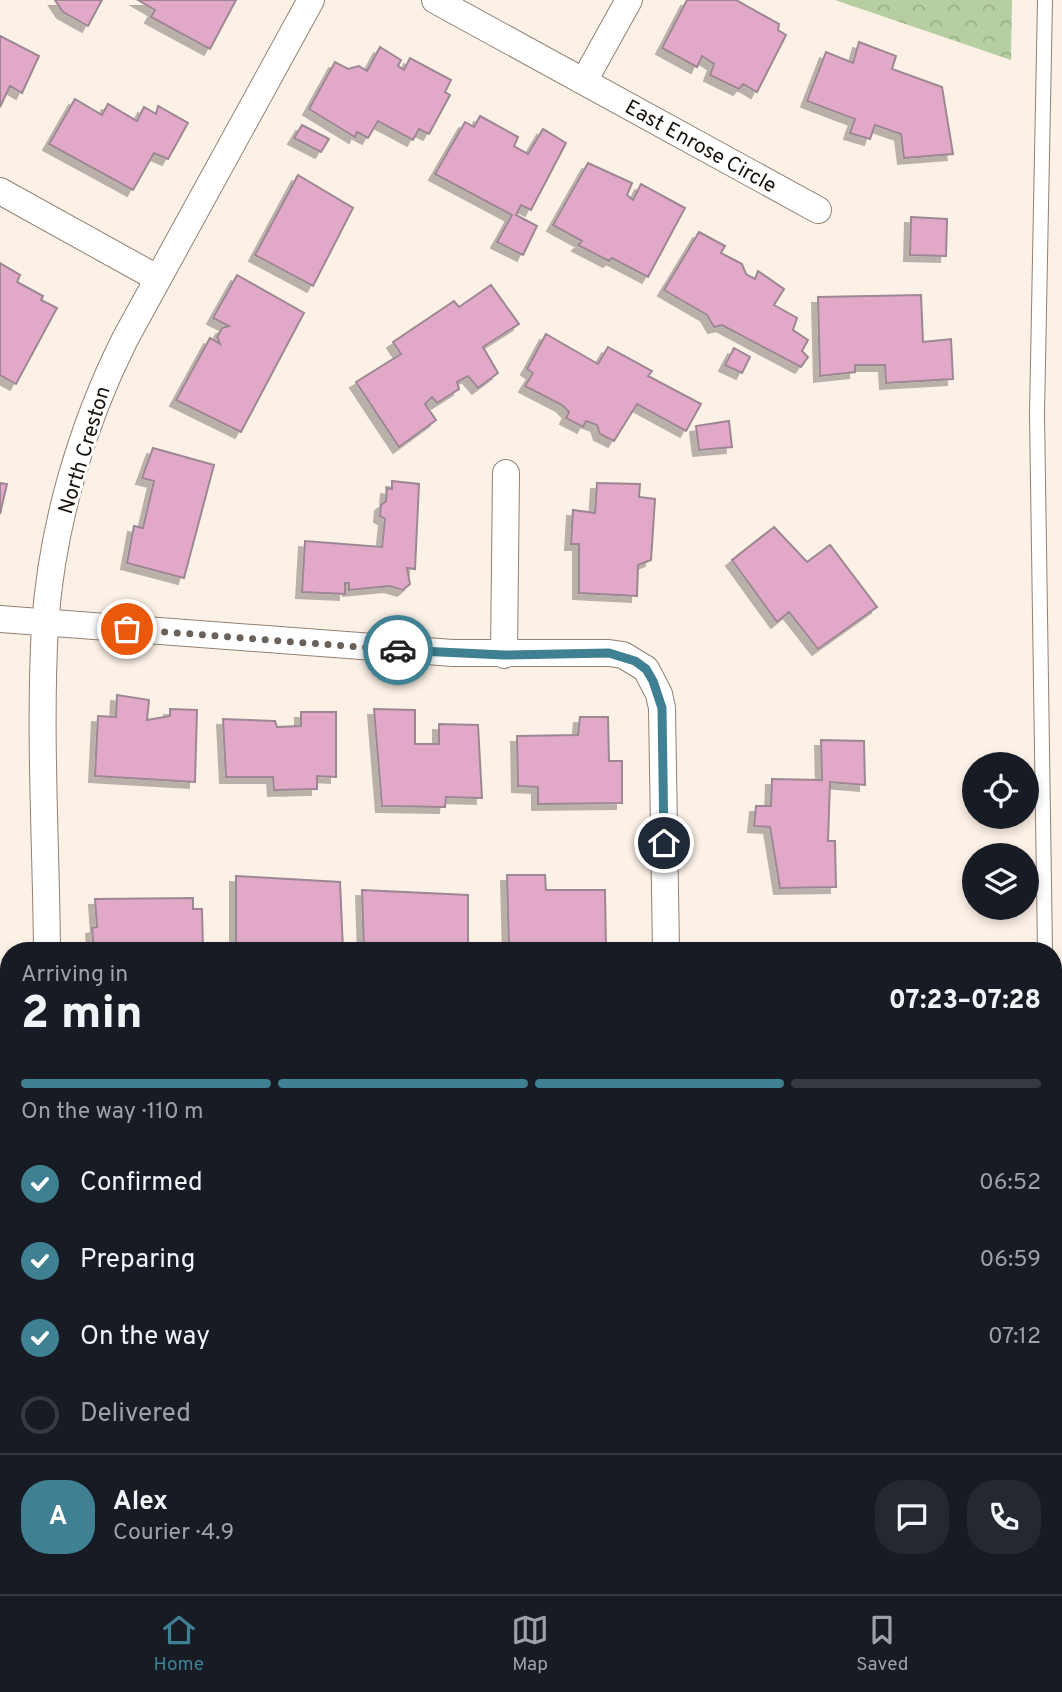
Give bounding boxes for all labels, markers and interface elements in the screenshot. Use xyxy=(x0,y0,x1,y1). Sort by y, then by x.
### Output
street label: East Enrose Circle xyxy=(620,94,781,200)
street label: North Creston xyxy=(53,383,118,518)
pin xyxy=(97,599,157,659)
icon: bag xyxy=(108,610,146,648)
courier xyxy=(363,615,433,685)
icon: car xyxy=(379,631,417,669)
map controls xyxy=(962,752,1039,920)
button: locate xyxy=(962,752,1039,829)
pin xyxy=(634,813,694,873)
icon: home xyxy=(645,824,683,862)
button: layers xyxy=(962,843,1039,920)
text: Arriving in xyxy=(21,961,128,990)
text: 07:23–07:28 xyxy=(889,985,1041,1018)
text: 2 min xyxy=(21,986,143,1045)
text: On the way · 110 m xyxy=(21,1098,204,1127)
icon: check xyxy=(21,1165,59,1203)
text: Confirmed xyxy=(80,1167,203,1200)
text: 06:52 xyxy=(979,1169,1041,1198)
icon: check xyxy=(21,1242,59,1280)
text: Preparing xyxy=(80,1244,195,1277)
text: 06:59 xyxy=(980,1246,1041,1275)
icon: check xyxy=(21,1319,59,1357)
text: On the way xyxy=(80,1321,210,1354)
text: 07:12 xyxy=(988,1323,1041,1352)
text: Delivered xyxy=(80,1398,191,1431)
button: chat xyxy=(875,1480,949,1554)
button: phone xyxy=(967,1480,1041,1554)
text: Alex xyxy=(113,1486,168,1519)
text: A xyxy=(49,1501,67,1534)
text: Courier · 4.9 xyxy=(113,1519,234,1548)
tab: Home xyxy=(154,1611,204,1677)
tab: Map xyxy=(511,1611,549,1677)
tab: Saved xyxy=(856,1611,908,1677)

